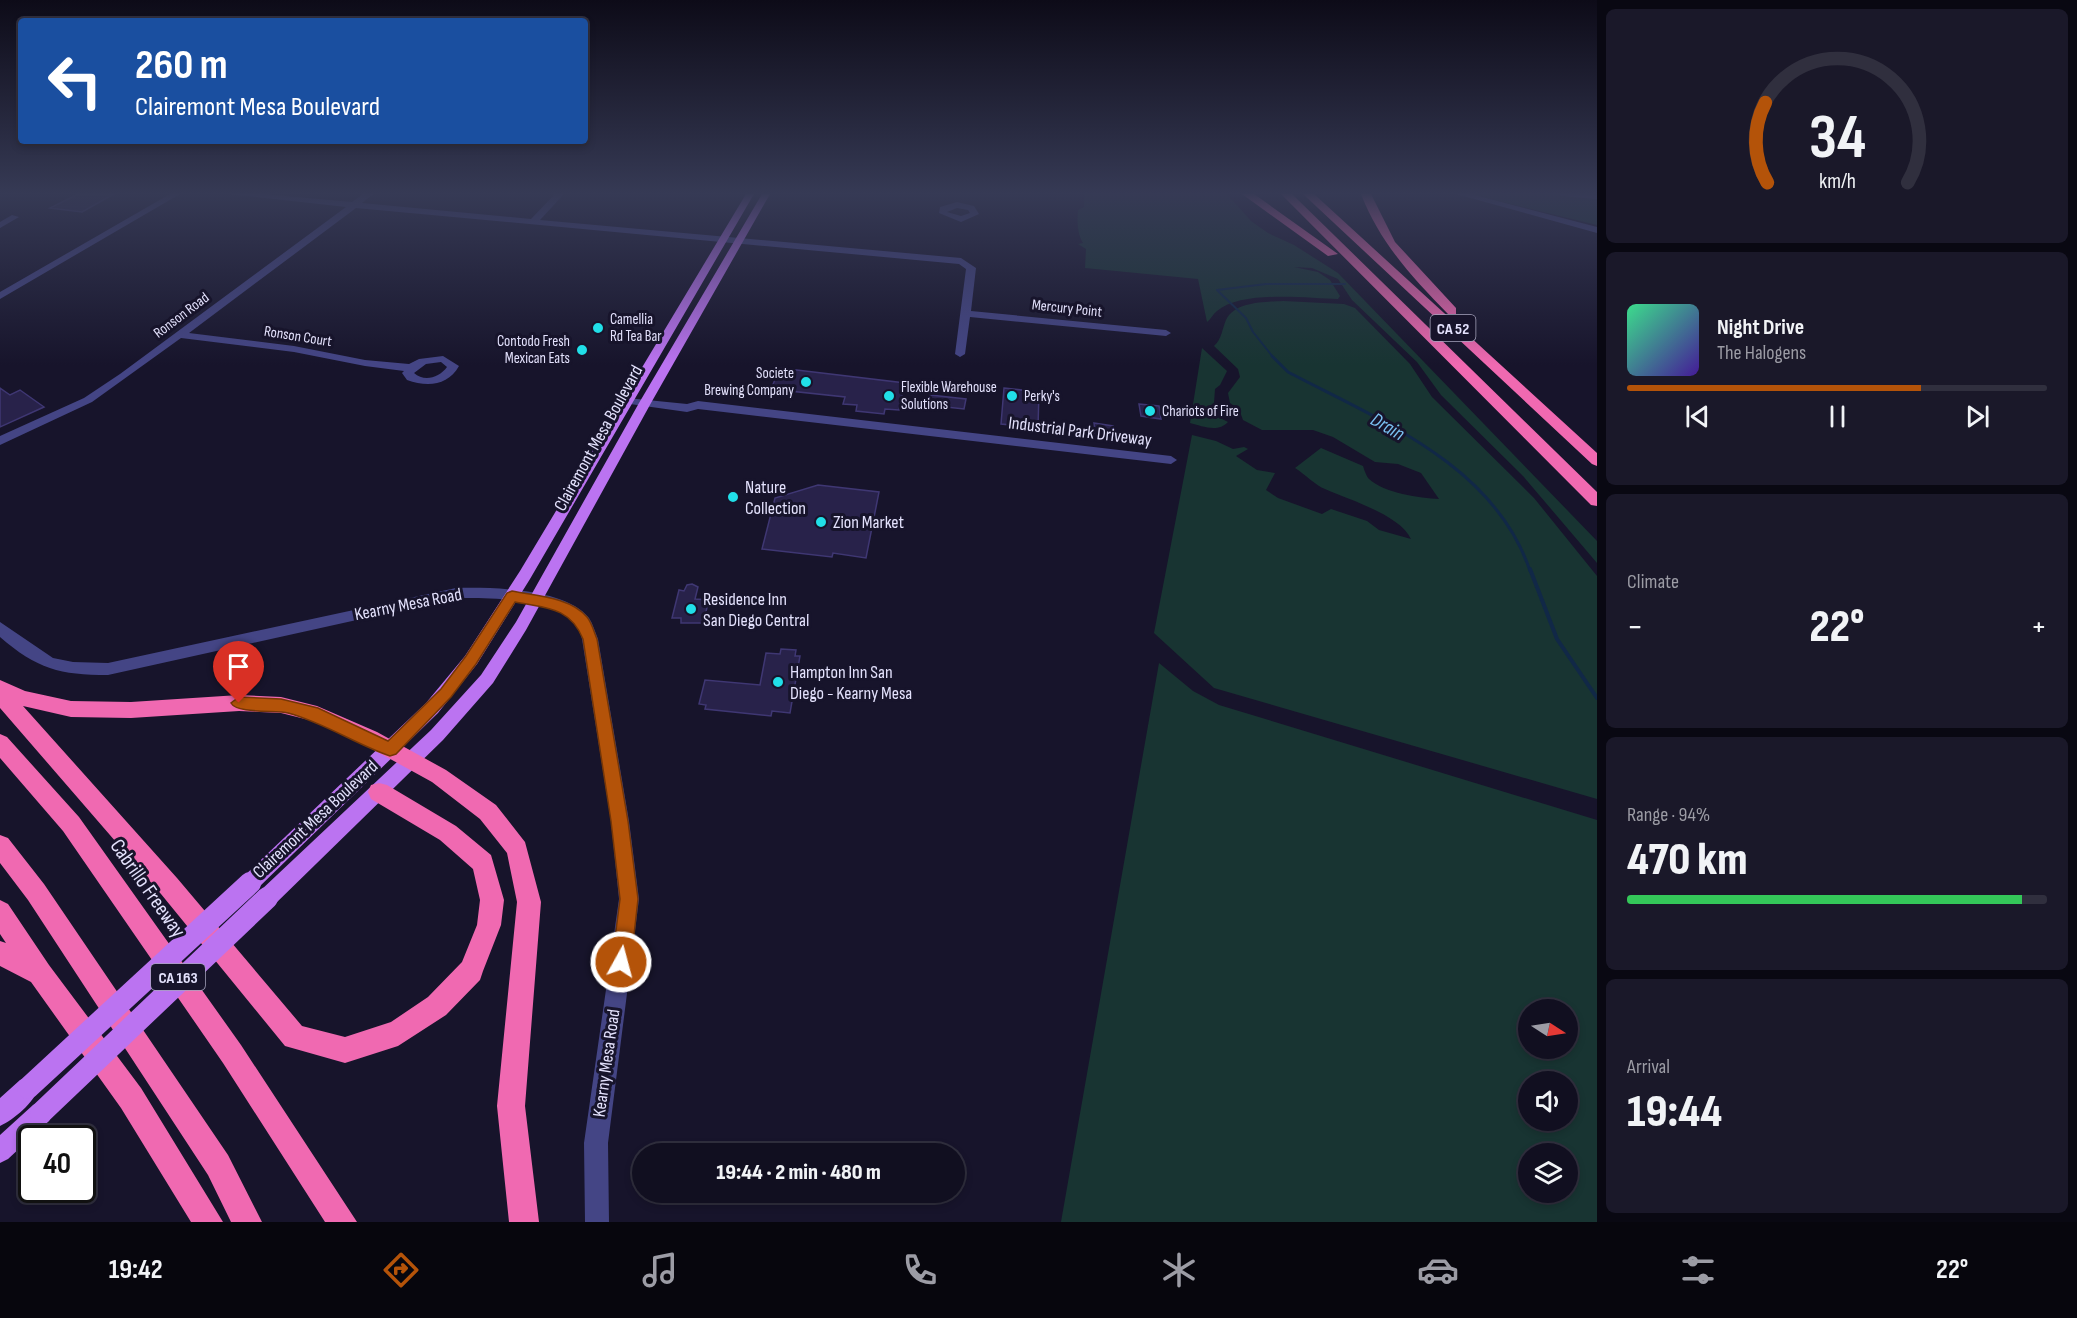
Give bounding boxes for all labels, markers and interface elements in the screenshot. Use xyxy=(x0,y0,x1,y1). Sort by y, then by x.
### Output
text: 260 m xyxy=(135,40,228,91)
icon: left xyxy=(36,42,114,120)
text: Clairemont Mesa Boulevard xyxy=(135,91,380,123)
text: 34 xyxy=(1808,101,1866,176)
text: km/h xyxy=(1818,169,1856,194)
street label: Ronson Road xyxy=(150,288,213,342)
street label: Mercury Point xyxy=(1031,295,1103,322)
place label: Camellia Rd Tea Bar xyxy=(610,310,662,346)
text: Night Drive xyxy=(1717,314,1804,341)
road number: CA 52 xyxy=(1430,315,1476,341)
marker: Camellia Rd Tea Bar xyxy=(591,321,605,335)
street label: Ronson Court xyxy=(263,322,334,351)
place label: Contodo Fresh Mexican Eats xyxy=(497,332,570,368)
text: The Halogens xyxy=(1717,341,1806,365)
marker: Contodo Fresh Mexican Eats xyxy=(575,343,589,357)
street label: Clairemont Mesa Boulevard xyxy=(550,362,647,515)
place label: Societe Brewing Company xyxy=(704,364,794,400)
marker: Societe Brewing Company xyxy=(799,375,813,389)
place label: Flexible Warehouse Solutions xyxy=(901,378,997,414)
place label: Perky's xyxy=(1024,387,1060,406)
marker: Flexible Warehouse Solutions xyxy=(882,389,896,403)
marker: Perky's xyxy=(1005,389,1019,403)
icon: previous xyxy=(1681,400,1714,433)
icon: pause xyxy=(1821,400,1854,433)
icon: next xyxy=(1961,400,1994,433)
place label: Chariots of Fire xyxy=(1162,402,1239,421)
marker: Chariots of Fire xyxy=(1143,404,1157,418)
water label: Drain xyxy=(1366,408,1409,446)
street label: Industrial Park Driveway xyxy=(1007,412,1153,451)
place label: Nature Collection xyxy=(745,477,806,519)
marker: Nature Collection xyxy=(726,490,740,504)
place label: Zion Market xyxy=(833,512,904,533)
marker: Zion Market xyxy=(814,515,828,529)
text: Climate xyxy=(1627,570,1679,594)
street label: Kearny Mesa Road xyxy=(353,584,463,625)
place label: Residence Inn San Diego Central xyxy=(703,589,809,631)
text: 22° xyxy=(1809,600,1865,655)
marker: Residence Inn San Diego Central xyxy=(684,602,698,616)
text: − xyxy=(1627,607,1643,647)
text: + xyxy=(2031,607,2047,647)
pin xyxy=(213,641,264,703)
icon: arrive xyxy=(222,650,255,683)
place label: Hampton Inn San Diego - Kearny Mesa xyxy=(790,662,912,704)
marker: Hampton Inn San Diego - Kearny Mesa xyxy=(771,675,785,689)
street label: Clairemont Mesa Boulevard xyxy=(248,756,382,883)
text: Range · 94% xyxy=(1627,803,1710,827)
text: 470 km xyxy=(1627,833,1747,888)
street label: Cabrillo Freeway xyxy=(105,834,191,942)
position arrow xyxy=(589,930,653,994)
road number: CA 163 xyxy=(151,964,205,990)
north arrow xyxy=(1518,999,1578,1059)
map controls xyxy=(1518,999,1578,1203)
street label: Kearny Mesa Road xyxy=(589,1008,624,1118)
text: Arrival xyxy=(1627,1055,1670,1079)
button: sound xyxy=(1518,1071,1578,1131)
text: 19:44 xyxy=(1627,1085,1722,1140)
speed limit sign: 40 xyxy=(18,1125,96,1203)
button: layers xyxy=(1518,1143,1578,1203)
text: 19:44 · 2 min · 480 m xyxy=(716,1159,881,1186)
icon: directions xyxy=(380,1249,422,1291)
icon: music xyxy=(639,1249,681,1291)
icon: phone xyxy=(899,1249,941,1291)
icon: climate xyxy=(1158,1249,1200,1291)
icon: car xyxy=(1417,1249,1459,1291)
icon: filters xyxy=(1677,1249,1719,1291)
text: 19:42 xyxy=(109,1254,163,1286)
text: 22° xyxy=(1936,1254,1968,1286)

